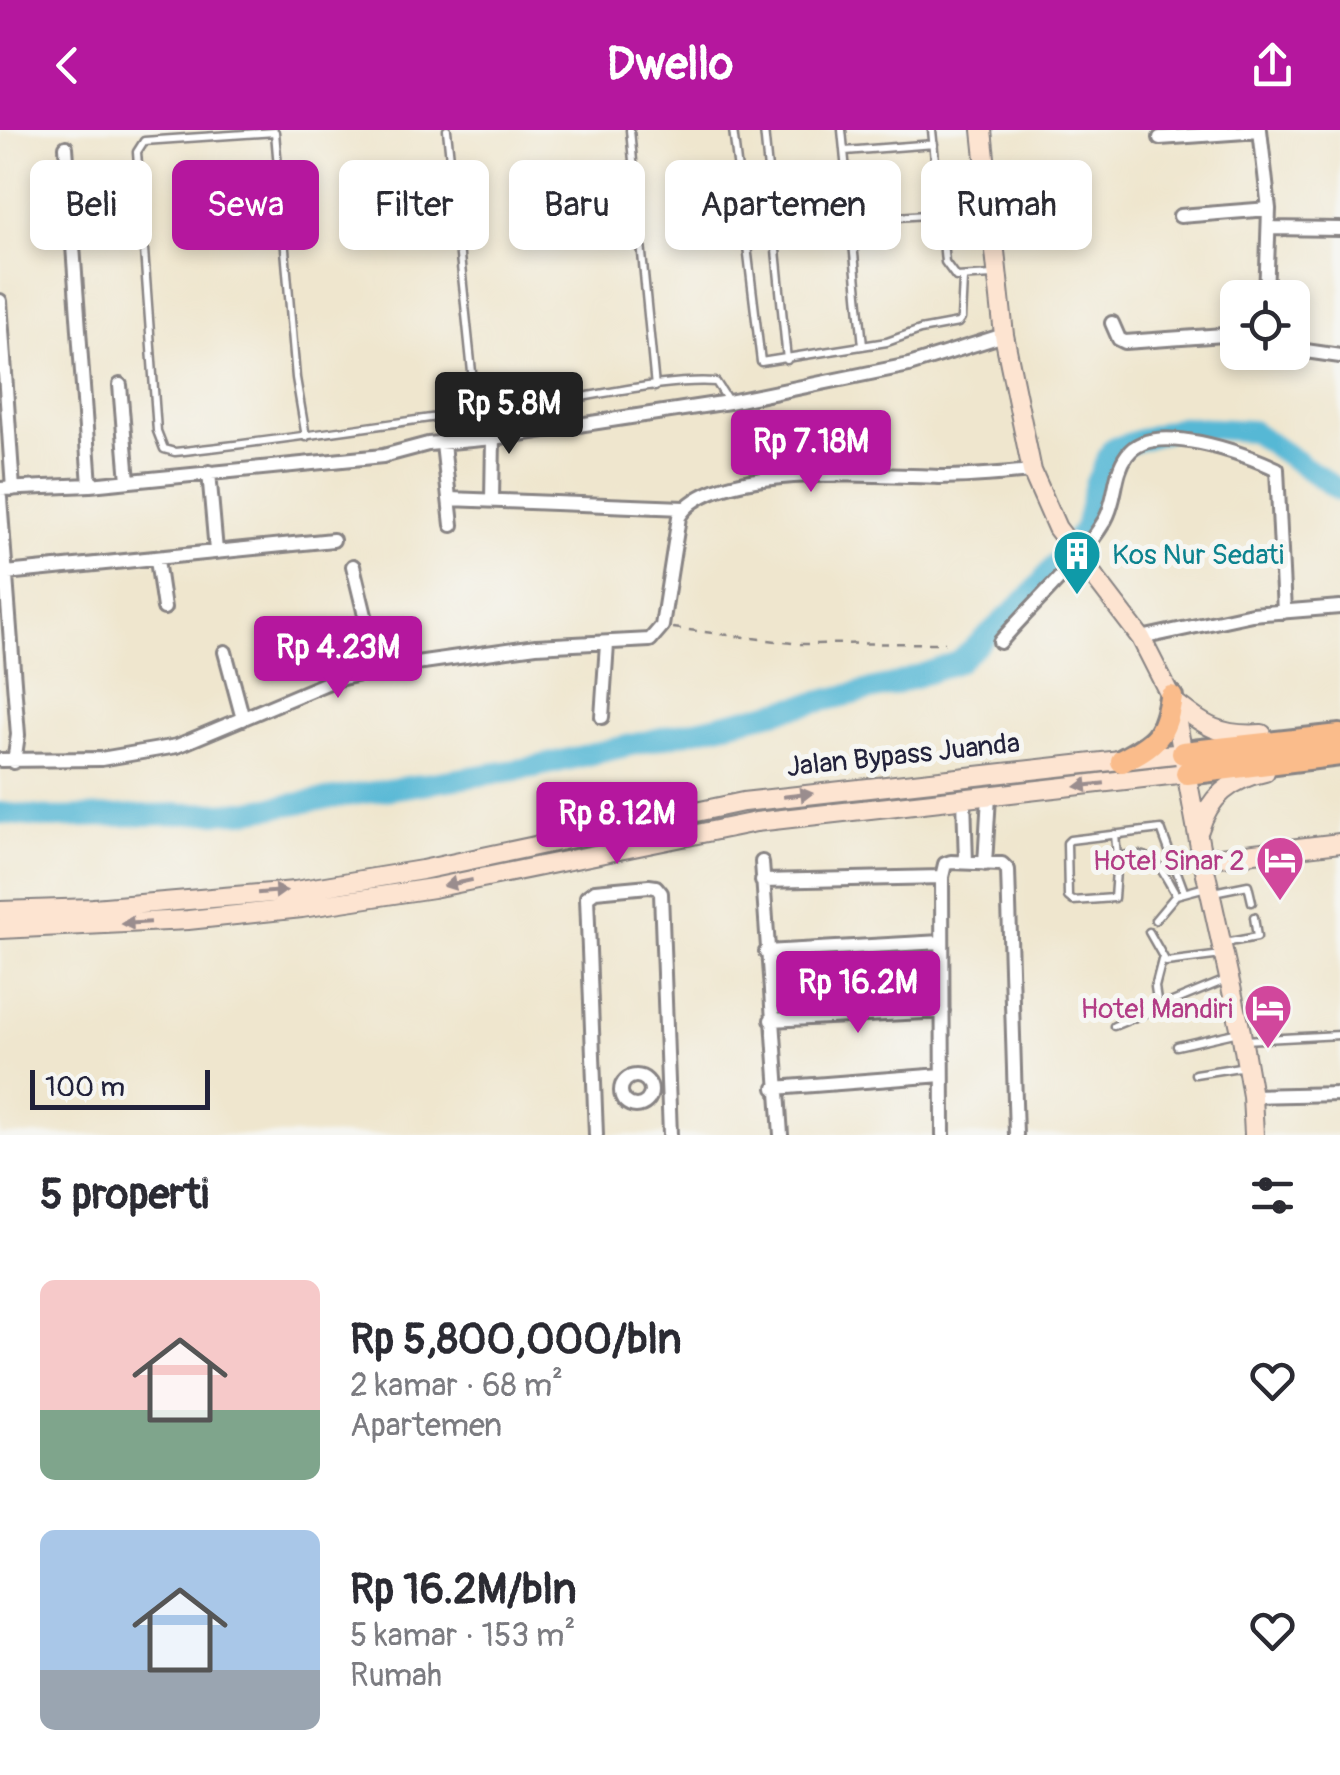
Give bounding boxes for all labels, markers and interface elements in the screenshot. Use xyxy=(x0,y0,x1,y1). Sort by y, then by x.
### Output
text: Dwello xyxy=(607,37,733,93)
icon: back xyxy=(40,38,95,93)
icon: share xyxy=(1245,38,1300,93)
chip: Beli xyxy=(30,160,152,250)
chip: Sewa xyxy=(172,160,319,250)
chip: Filter xyxy=(339,160,489,250)
chip: Baru xyxy=(509,160,645,250)
chip: Apartemen xyxy=(665,160,901,250)
chip: Rumah xyxy=(921,160,1092,250)
map controls xyxy=(1220,280,1310,370)
button: locate xyxy=(1220,280,1310,370)
pin: Rp 5.8M xyxy=(417,372,601,457)
text: Rp 5.8M xyxy=(457,384,561,424)
pin: Rp 7.18M xyxy=(708,410,914,495)
text: Rp 7.18M xyxy=(753,422,869,462)
building icon: Kos Nur Sedati xyxy=(1051,528,1103,596)
place label: Kos Nur Sedati xyxy=(1112,538,1284,573)
pin: Rp 4.23M xyxy=(235,616,441,701)
text: Rp 4.23M xyxy=(276,628,400,668)
street label: Jalan Bypass Juanda xyxy=(785,726,1022,785)
one-way arrow xyxy=(1074,777,1105,793)
pin: Rp 8.12M xyxy=(514,782,720,867)
one-way arrow xyxy=(782,787,814,803)
text: Rp 8.12M xyxy=(558,794,676,834)
hotel icon: Hotel Sinar 2 xyxy=(1254,834,1306,902)
place label: Hotel Sinar 2 xyxy=(1093,844,1245,879)
one-way arrow xyxy=(442,875,473,891)
one-way arrow xyxy=(256,884,288,900)
one-way arrow xyxy=(120,915,151,931)
pin: Rp 16.2M xyxy=(755,951,961,1036)
text: Rp 16.2M xyxy=(798,963,918,1003)
hotel icon: Hotel Mandiri xyxy=(1242,982,1294,1050)
place label: Hotel Mandiri xyxy=(1081,992,1233,1027)
scale bar xyxy=(30,1065,210,1110)
text: 100 m xyxy=(45,1070,125,1105)
icon: filters xyxy=(1245,1168,1300,1223)
text: 5 properti xyxy=(40,1169,209,1221)
text: Rp 5,800,000/bln xyxy=(350,1314,681,1366)
icon: home xyxy=(120,1320,240,1440)
icon: heart xyxy=(1245,1353,1300,1408)
text: 2 kamar · 68 m² xyxy=(350,1366,563,1406)
text: Apartemen xyxy=(350,1406,502,1446)
text: Rp 16.2M/bln xyxy=(350,1564,577,1616)
icon: home xyxy=(120,1570,240,1690)
icon: heart xyxy=(1245,1603,1300,1658)
text: 5 kamar · 153 m² xyxy=(350,1616,575,1656)
text: Rumah xyxy=(350,1656,442,1696)

